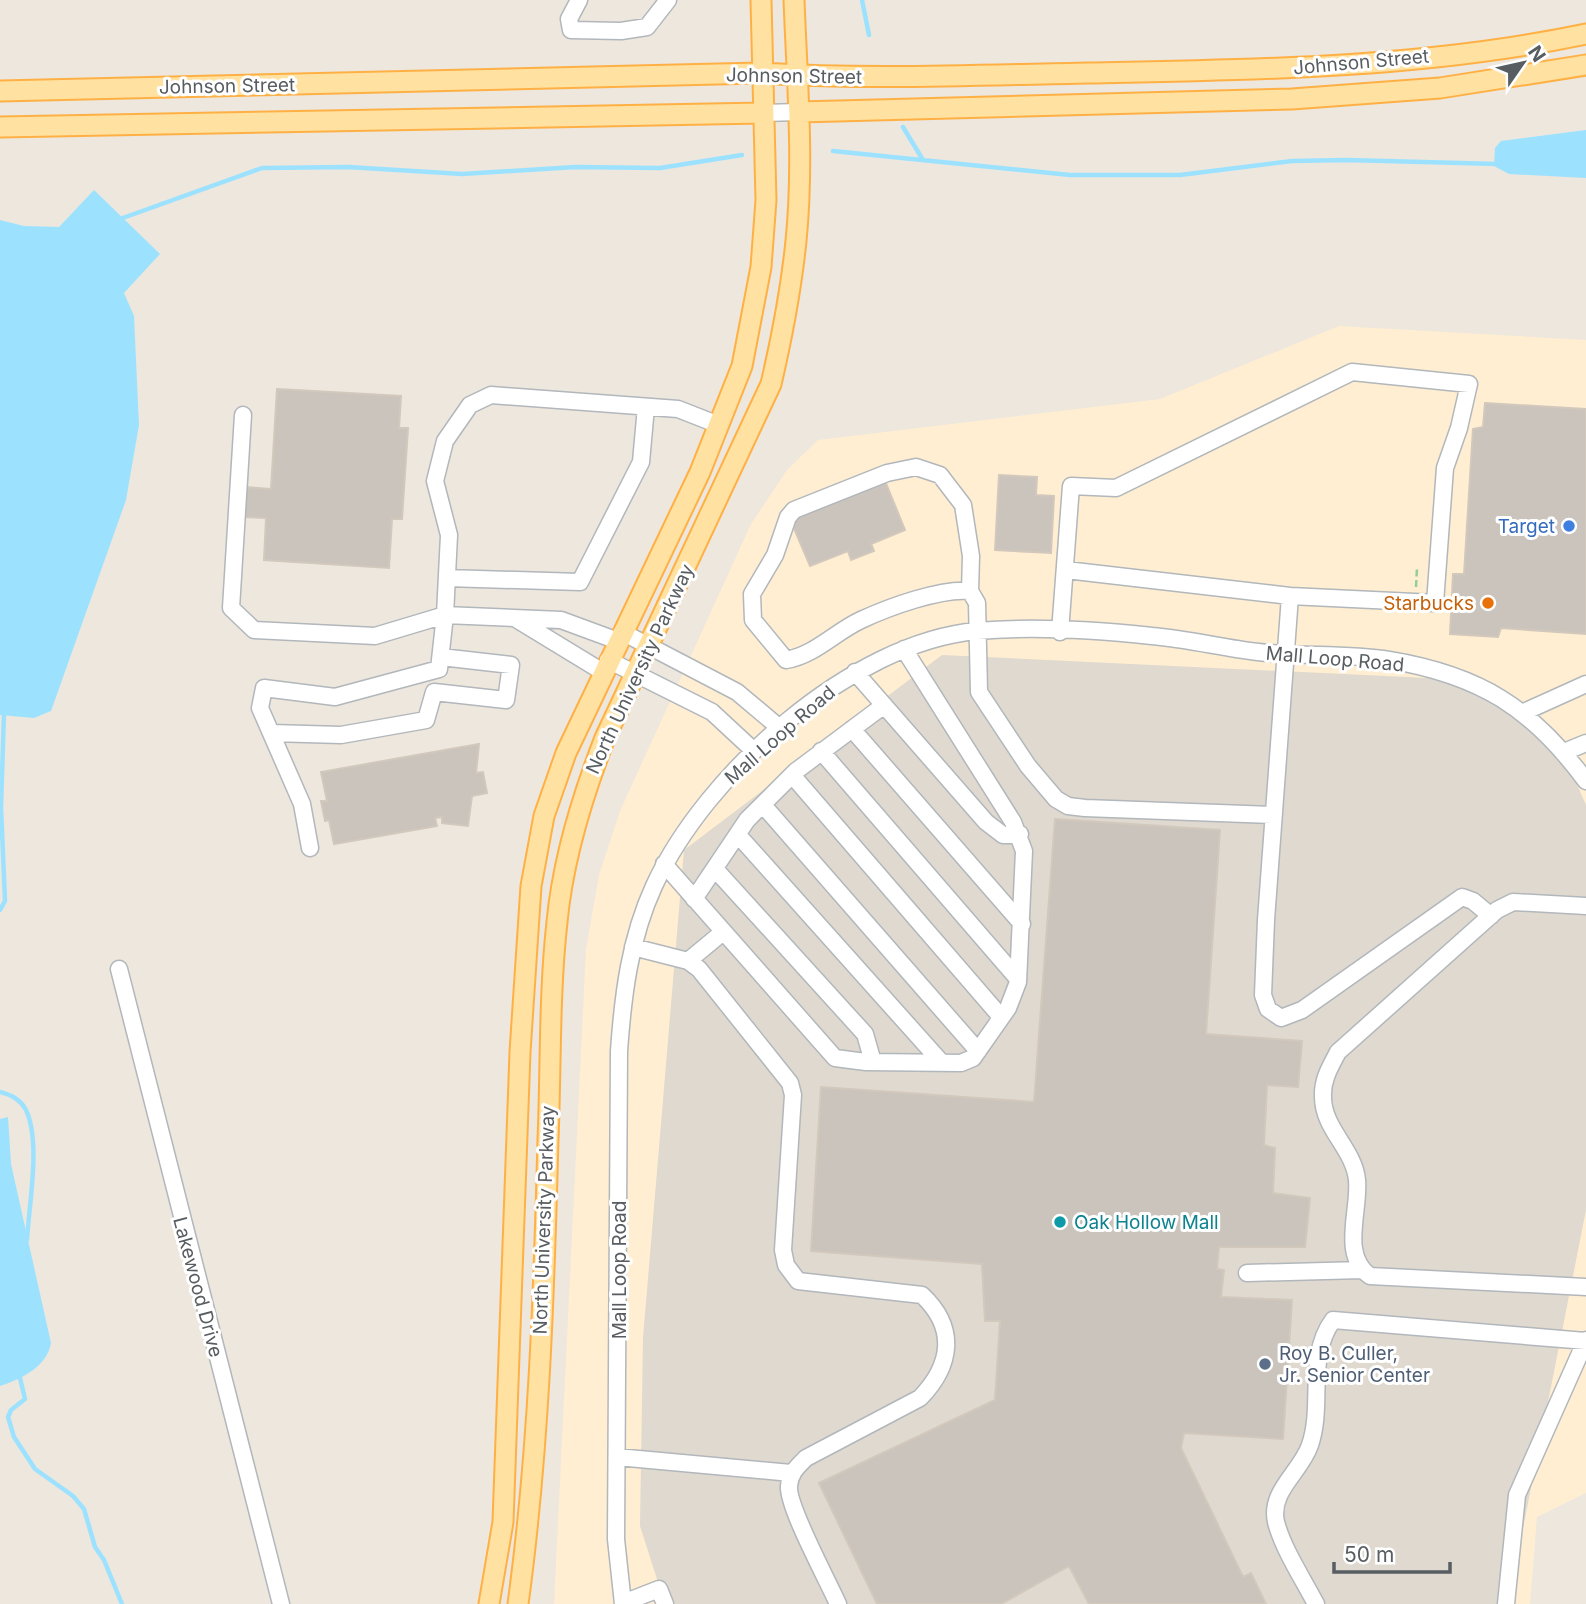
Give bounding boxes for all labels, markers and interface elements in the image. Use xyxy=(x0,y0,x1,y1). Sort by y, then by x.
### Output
north arrow xyxy=(1488,28,1558,98)
text: N xyxy=(1523,41,1550,66)
street label: Johnson Street xyxy=(1292,45,1430,79)
street label: Johnson Street xyxy=(726,63,862,89)
street label: Johnson Street xyxy=(159,73,295,99)
place label: Target xyxy=(1498,515,1555,538)
marker: Target xyxy=(1561,518,1577,534)
street label: North University Parkway xyxy=(581,560,699,778)
place label: Starbucks xyxy=(1383,592,1474,615)
marker: Starbucks xyxy=(1480,595,1496,611)
street label: Mall Loop Road xyxy=(1265,641,1405,677)
street label: Mall Loop Road xyxy=(720,681,840,789)
street label: North University Parkway xyxy=(529,1105,559,1335)
street label: Mall Loop Road xyxy=(608,1201,631,1339)
place label: Oak Hollow Mall xyxy=(1074,1211,1219,1234)
street label: Lakewood Drive xyxy=(168,1214,228,1360)
marker: Oak Hollow Mall xyxy=(1052,1214,1068,1230)
place label: Roy B. Culler, Jr. Senior Center xyxy=(1279,1342,1430,1387)
marker: Roy B. Culler, Jr. Senior Center xyxy=(1257,1356,1273,1372)
scale bar xyxy=(1334,1530,1450,1574)
text: 50 m xyxy=(1344,1542,1394,1567)

